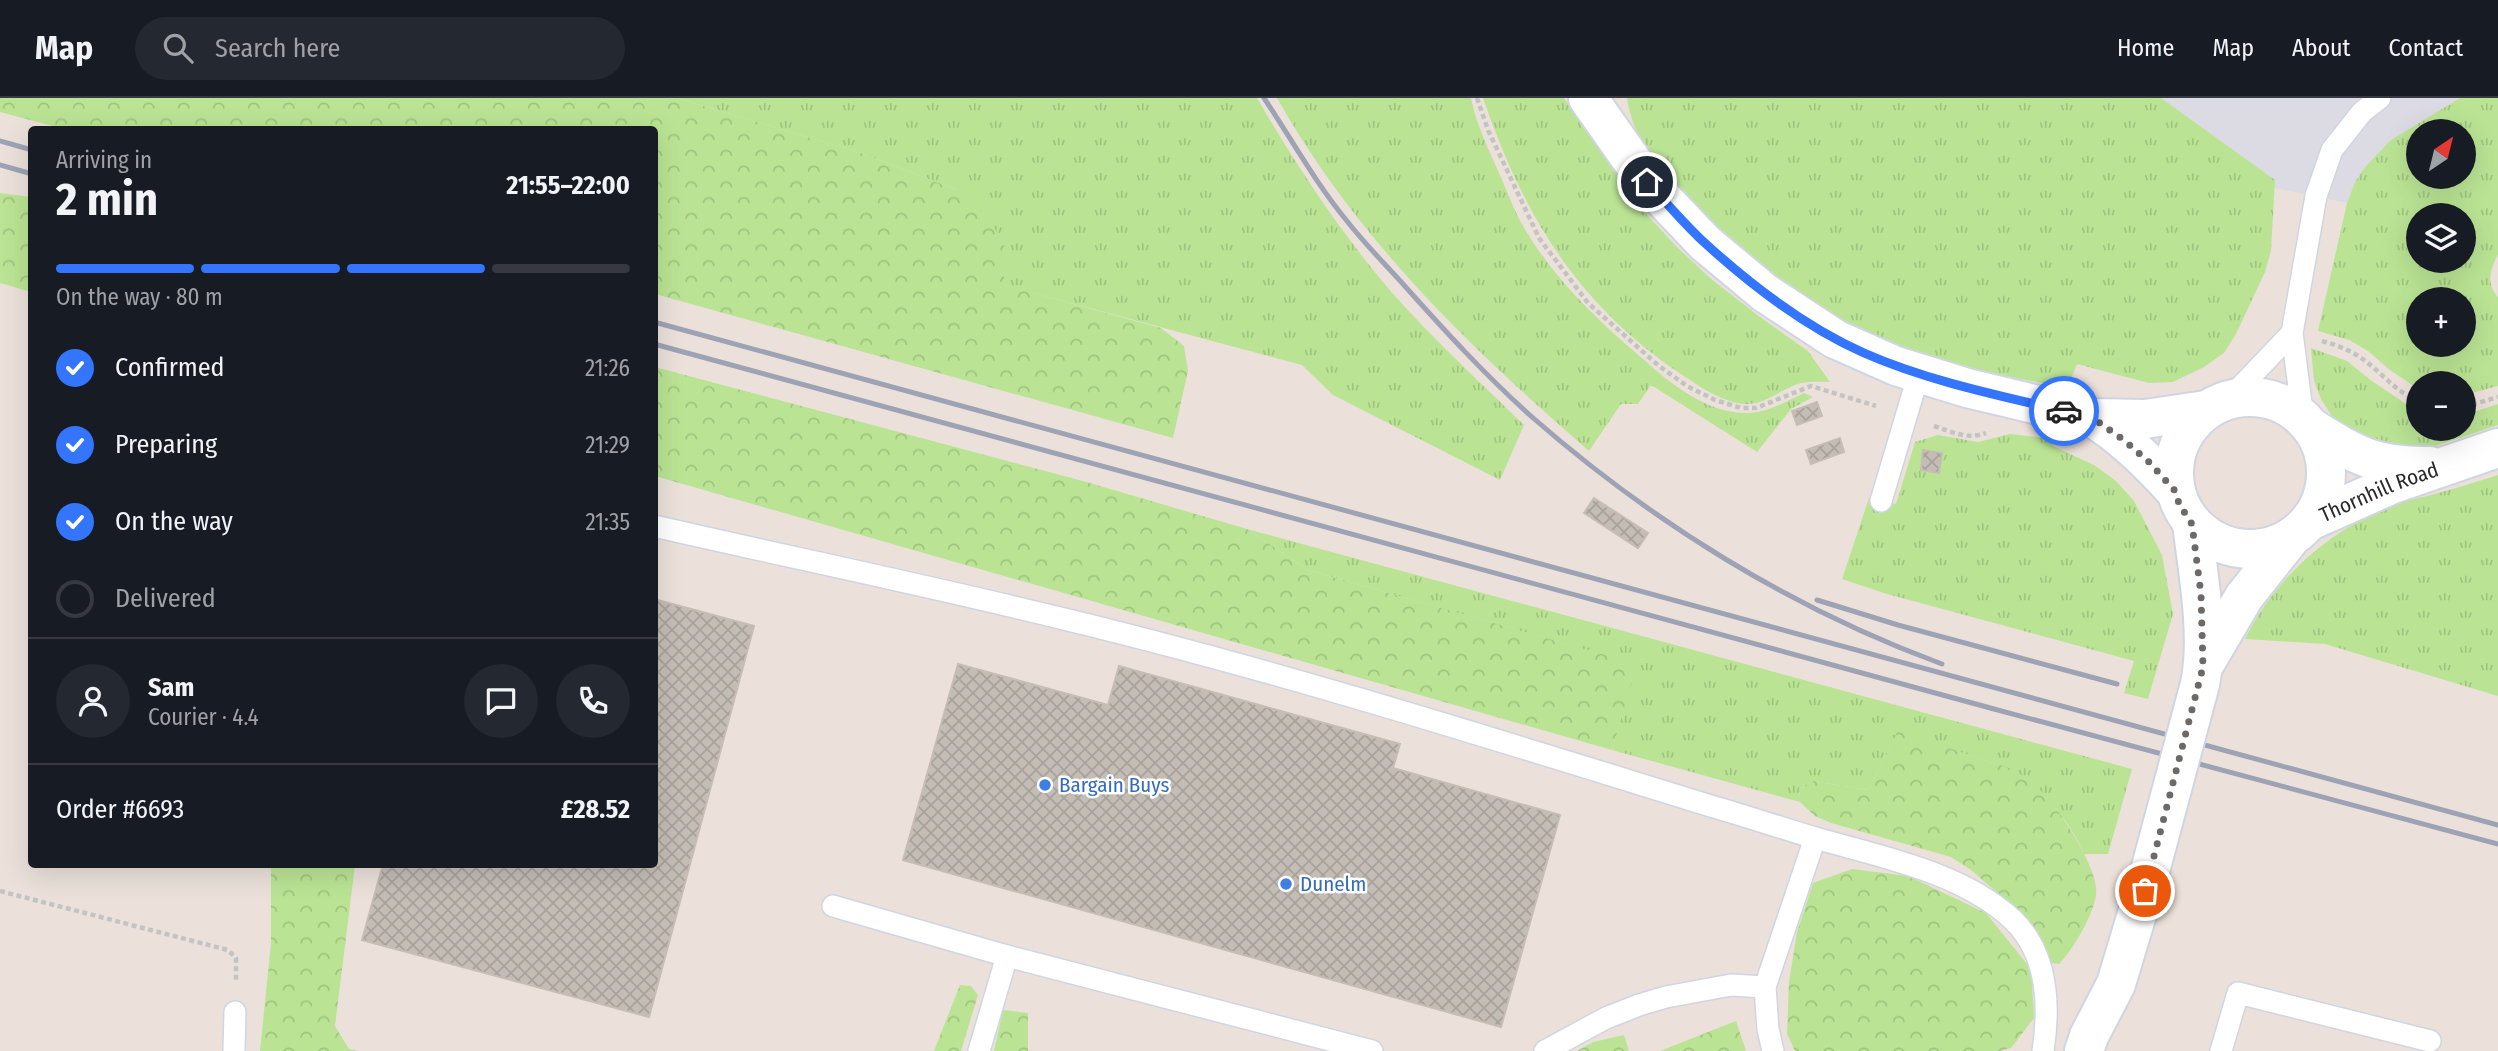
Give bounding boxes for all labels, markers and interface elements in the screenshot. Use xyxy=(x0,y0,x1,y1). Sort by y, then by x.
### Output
search box xyxy=(135,17,625,80)
text: Map xyxy=(35,28,93,68)
icon: search xyxy=(159,29,197,67)
text: Search here xyxy=(215,33,340,64)
text: Home xyxy=(2117,34,2174,62)
text: Map xyxy=(2212,34,2254,62)
text: About xyxy=(2292,34,2350,62)
text: Contact xyxy=(2388,34,2463,62)
north arrow xyxy=(2406,119,2476,189)
map controls xyxy=(2406,119,2476,441)
text: Arriving in xyxy=(56,146,152,174)
pin xyxy=(1617,152,1677,212)
icon: home xyxy=(1628,163,1666,201)
text: 21:55–22:00 xyxy=(506,170,630,201)
text: 2 min xyxy=(56,172,158,227)
button: layers xyxy=(2406,203,2476,273)
text: On the way · 80 m xyxy=(56,283,223,311)
button: + xyxy=(2406,287,2476,357)
icon: check xyxy=(56,349,94,387)
text: Confirmed xyxy=(115,352,225,383)
text: 21:26 xyxy=(585,354,630,382)
button: − xyxy=(2406,371,2476,441)
courier xyxy=(2029,376,2099,446)
icon: car xyxy=(2045,392,2083,430)
icon: check xyxy=(56,426,94,464)
text: Preparing xyxy=(115,429,217,460)
text: 21:29 xyxy=(585,431,630,459)
street label: Thornhill Road xyxy=(2316,456,2442,528)
icon: check xyxy=(56,503,94,541)
text: On the way xyxy=(115,506,233,537)
text: 21:35 xyxy=(585,508,630,536)
text: Delivered xyxy=(115,583,216,614)
button: person xyxy=(56,664,130,738)
button: chat xyxy=(464,664,538,738)
button: phone xyxy=(556,664,630,738)
text: Sam xyxy=(148,672,194,703)
text: Courier · 4.4 xyxy=(148,703,259,731)
place label: Bargain Buys xyxy=(1059,772,1170,798)
marker: Bargain Buys xyxy=(1037,777,1053,793)
text: Order #6693 xyxy=(56,794,184,825)
text: £28.52 xyxy=(561,794,630,825)
pin xyxy=(2115,861,2175,921)
place label: Dunelm xyxy=(1300,871,1366,897)
icon: bag xyxy=(2126,872,2164,910)
marker: Dunelm xyxy=(1278,876,1294,892)

